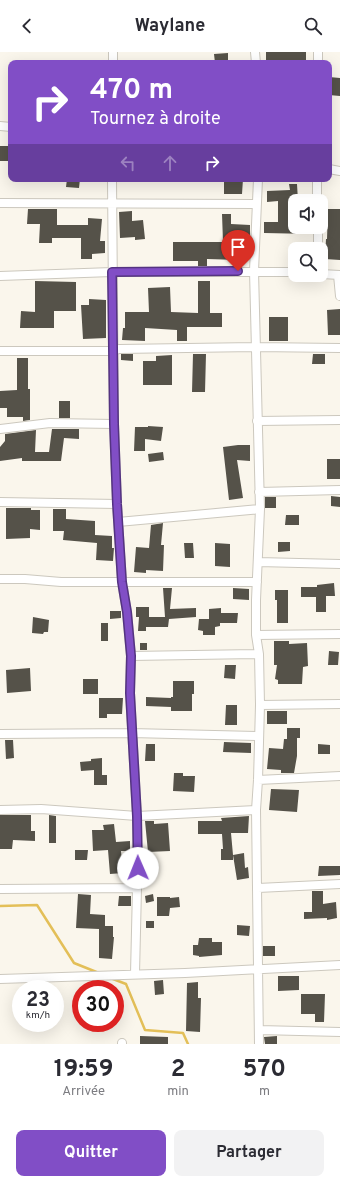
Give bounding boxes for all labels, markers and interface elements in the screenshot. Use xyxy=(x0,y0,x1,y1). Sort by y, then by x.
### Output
icon: back xyxy=(16,15,38,37)
text: Waylane xyxy=(135,15,205,38)
icon: search xyxy=(302,15,324,37)
text: 470 m xyxy=(90,73,173,109)
icon: right xyxy=(24,76,76,128)
text: Tournez à droite xyxy=(90,108,221,131)
icon: left xyxy=(117,152,139,174)
icon: ahead xyxy=(159,152,181,174)
icon: right xyxy=(201,152,223,174)
map controls xyxy=(288,194,328,282)
button: sound xyxy=(288,194,328,234)
pin xyxy=(221,230,255,271)
icon: arrive xyxy=(227,236,249,258)
button: search xyxy=(288,242,328,282)
position arrow xyxy=(117,847,159,889)
speed limit sign: 30 xyxy=(72,980,124,1032)
text: 23 xyxy=(26,988,50,1014)
text: km/h xyxy=(26,1009,50,1022)
text: 19:59 xyxy=(54,1055,113,1085)
text: 2 xyxy=(171,1055,185,1085)
text: 570 xyxy=(243,1055,286,1085)
text: Arrivée xyxy=(62,1084,105,1100)
text: min xyxy=(167,1084,189,1100)
text: m xyxy=(259,1084,270,1100)
button: Quitter xyxy=(16,1130,166,1176)
button: Partager xyxy=(174,1130,324,1176)

